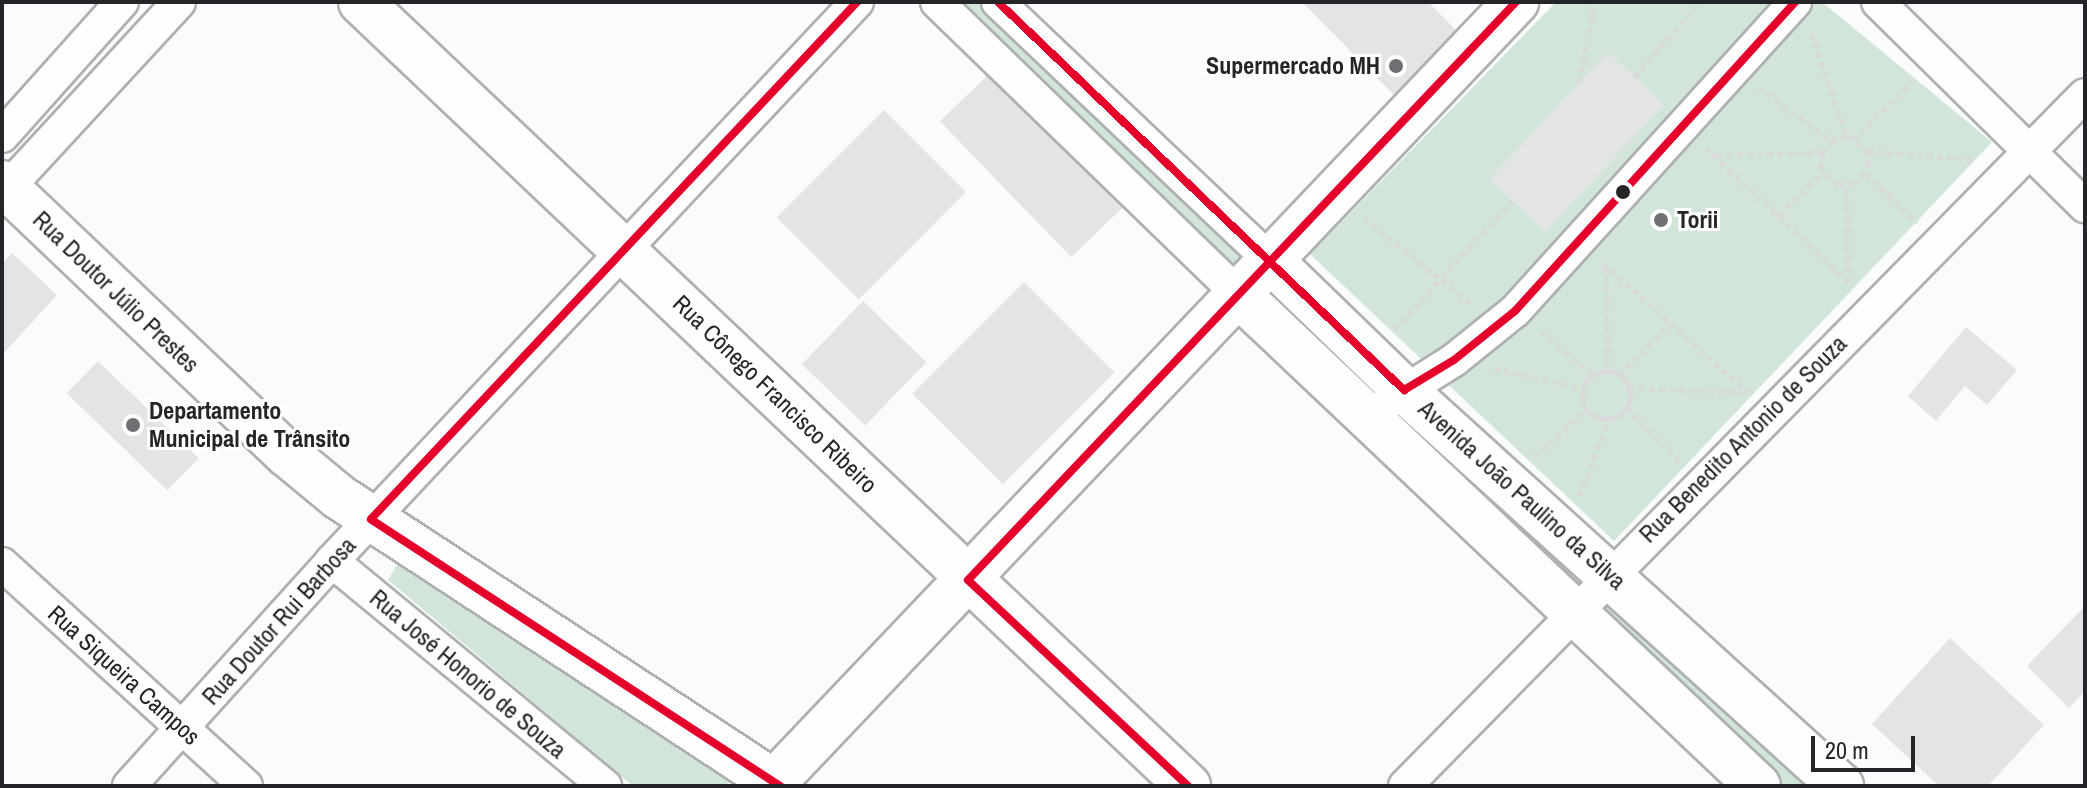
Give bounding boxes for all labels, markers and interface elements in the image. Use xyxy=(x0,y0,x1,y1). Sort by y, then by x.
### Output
place label: Supermercado MH xyxy=(1206,52,1380,80)
marker: Supermercado MH xyxy=(1387,57,1405,75)
unlabelled marker xyxy=(1615,184,1631,200)
street label: Rua Doutor Júlio Prestes xyxy=(27,205,205,379)
place label: Torii xyxy=(1677,206,1718,234)
marker: Torii xyxy=(1652,211,1670,229)
street label: Rua Cônego Francisco Ribeiro xyxy=(667,289,883,499)
street label: Rua Benedito Antonio de Souza xyxy=(1633,329,1853,549)
street label: Avenida João Paulino da Silva xyxy=(1412,394,1632,596)
place label: Departamento Municipal de Trânsito xyxy=(149,397,350,453)
marker: Departamento Municipal de Trânsito xyxy=(124,416,142,434)
street label: Rua Doutor Rui Barbosa xyxy=(196,531,362,711)
street label: Rua José Honorio de Souza xyxy=(364,584,572,764)
street label: Rua Siqueira Campos xyxy=(42,599,206,751)
scale bar xyxy=(1815,720,1919,770)
text: 20 m xyxy=(1825,734,1869,766)

